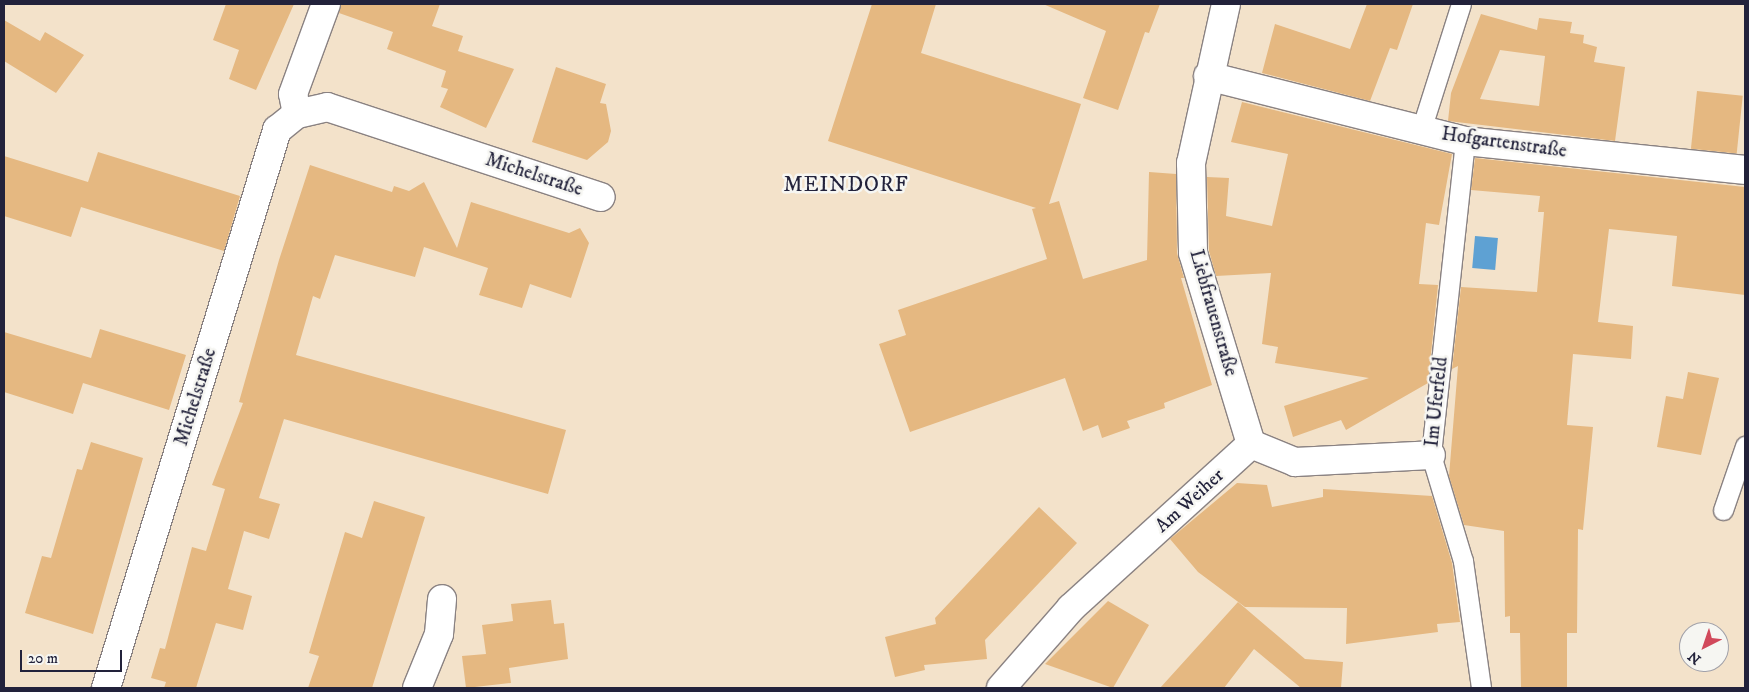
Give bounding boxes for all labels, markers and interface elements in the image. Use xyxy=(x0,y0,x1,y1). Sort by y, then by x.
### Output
street label: Hofgartenstraße xyxy=(1440,123,1568,163)
street label: Michelstraße xyxy=(483,149,585,201)
district label: MEINDORF xyxy=(782,172,910,198)
street label: Liebfrauenstraße xyxy=(1184,247,1242,379)
street label: Michelstraße xyxy=(170,345,222,449)
street label: Im Uferfeld xyxy=(1421,356,1453,448)
street label: Am Weiher xyxy=(1151,464,1229,538)
north arrow xyxy=(1679,622,1729,672)
scale bar xyxy=(22,640,125,672)
text: N xyxy=(1685,647,1705,668)
text: 20 m xyxy=(28,649,58,668)

